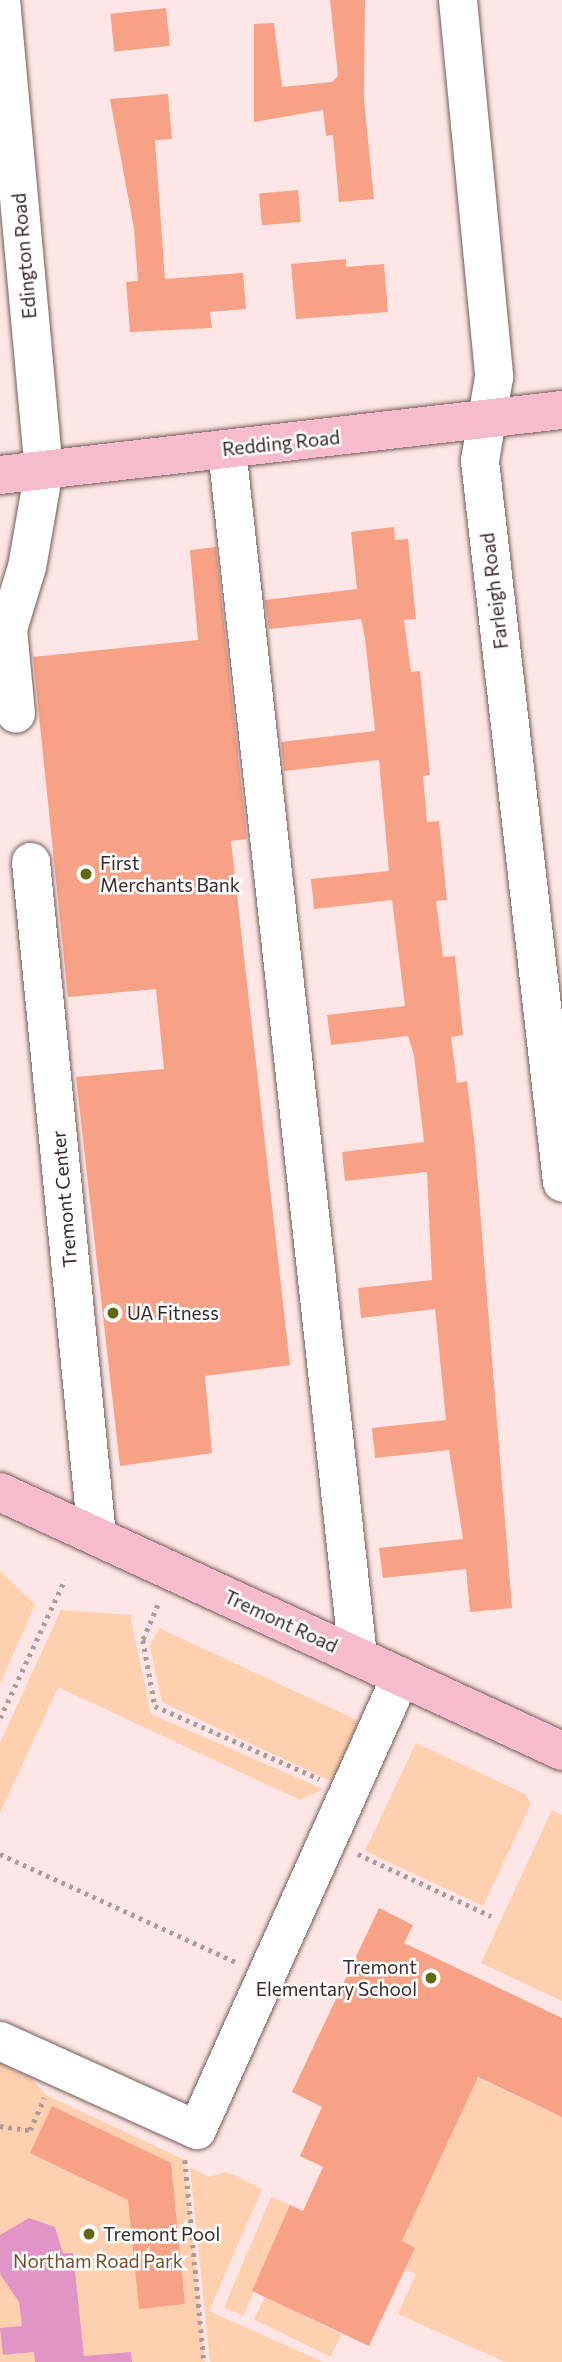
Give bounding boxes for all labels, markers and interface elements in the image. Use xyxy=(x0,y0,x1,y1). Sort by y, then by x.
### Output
street label: Edington Road xyxy=(7,192,41,320)
street label: Redding Road xyxy=(221,425,341,461)
street label: Farleigh Road xyxy=(476,532,512,650)
place label: First Merchants Bank xyxy=(100,852,240,896)
marker: First Merchants Bank xyxy=(78,866,94,882)
street label: Tremont Center xyxy=(47,1130,81,1268)
place label: UA Fitness xyxy=(127,1302,219,1324)
marker: UA Fitness xyxy=(105,1305,121,1321)
street label: Tremont Road xyxy=(221,1585,341,1657)
place label: Tremont Elementary School xyxy=(256,1956,417,2000)
marker: Tremont Elementary School xyxy=(423,1970,439,1986)
place label: Tremont Pool xyxy=(103,2223,220,2245)
marker: Tremont Pool xyxy=(81,2226,97,2242)
park label: Northam Road Park xyxy=(13,2250,183,2272)

